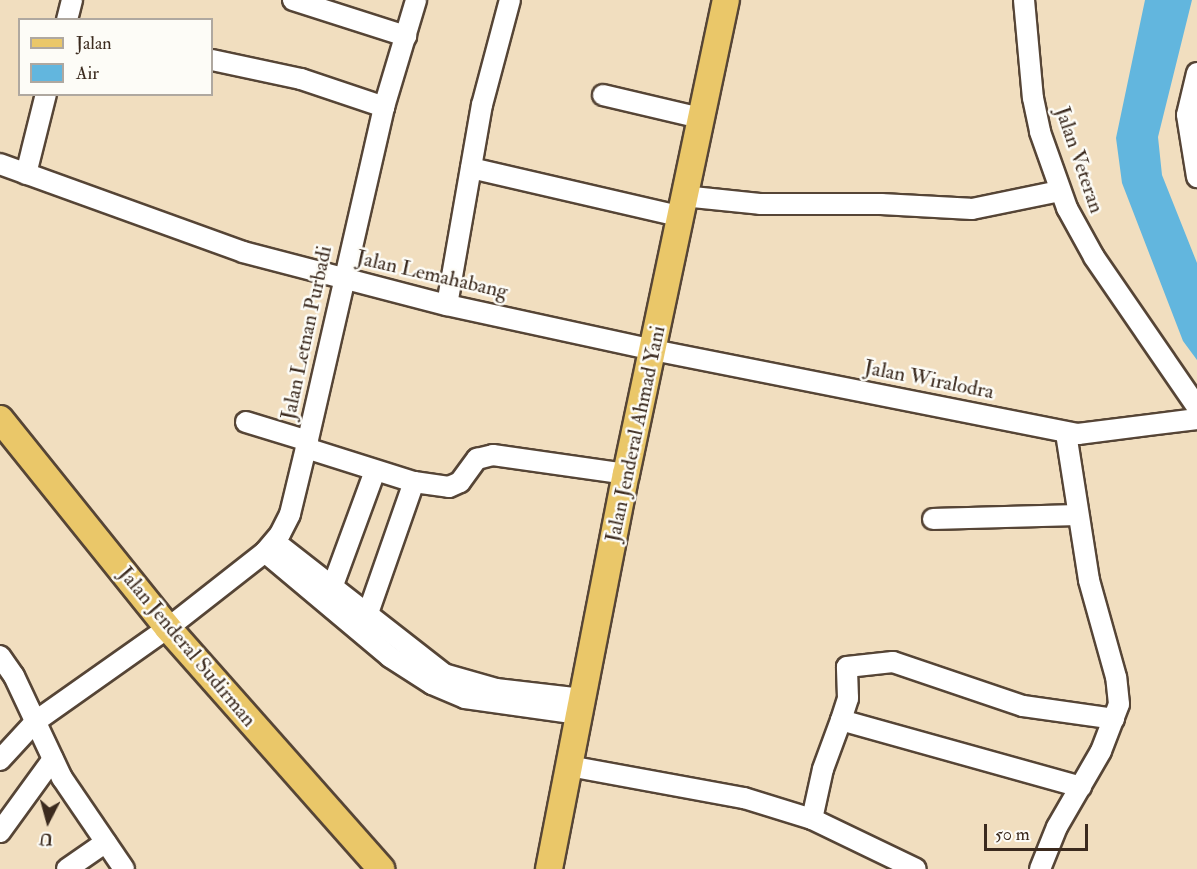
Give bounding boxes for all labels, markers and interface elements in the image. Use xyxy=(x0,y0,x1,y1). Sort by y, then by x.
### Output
legend xyxy=(18,18,213,96)
text: Jalan xyxy=(76,32,112,55)
text: Air xyxy=(76,62,99,85)
street label: Jalan Veteran xyxy=(1049,104,1109,216)
street label: Jalan Letnan Purbadi xyxy=(276,244,338,422)
street label: Jalan Lemahabang xyxy=(354,245,510,305)
street label: Jalan Jenderal Ahmad Yani xyxy=(601,323,671,545)
street label: Jalan Wiralodra xyxy=(862,355,996,405)
street label: Jalan Jenderal Sudirman xyxy=(113,562,261,732)
north arrow xyxy=(18,791,78,851)
scale bar xyxy=(987,812,1090,850)
text: 50 m xyxy=(995,823,1030,846)
text: U xyxy=(38,828,54,850)

